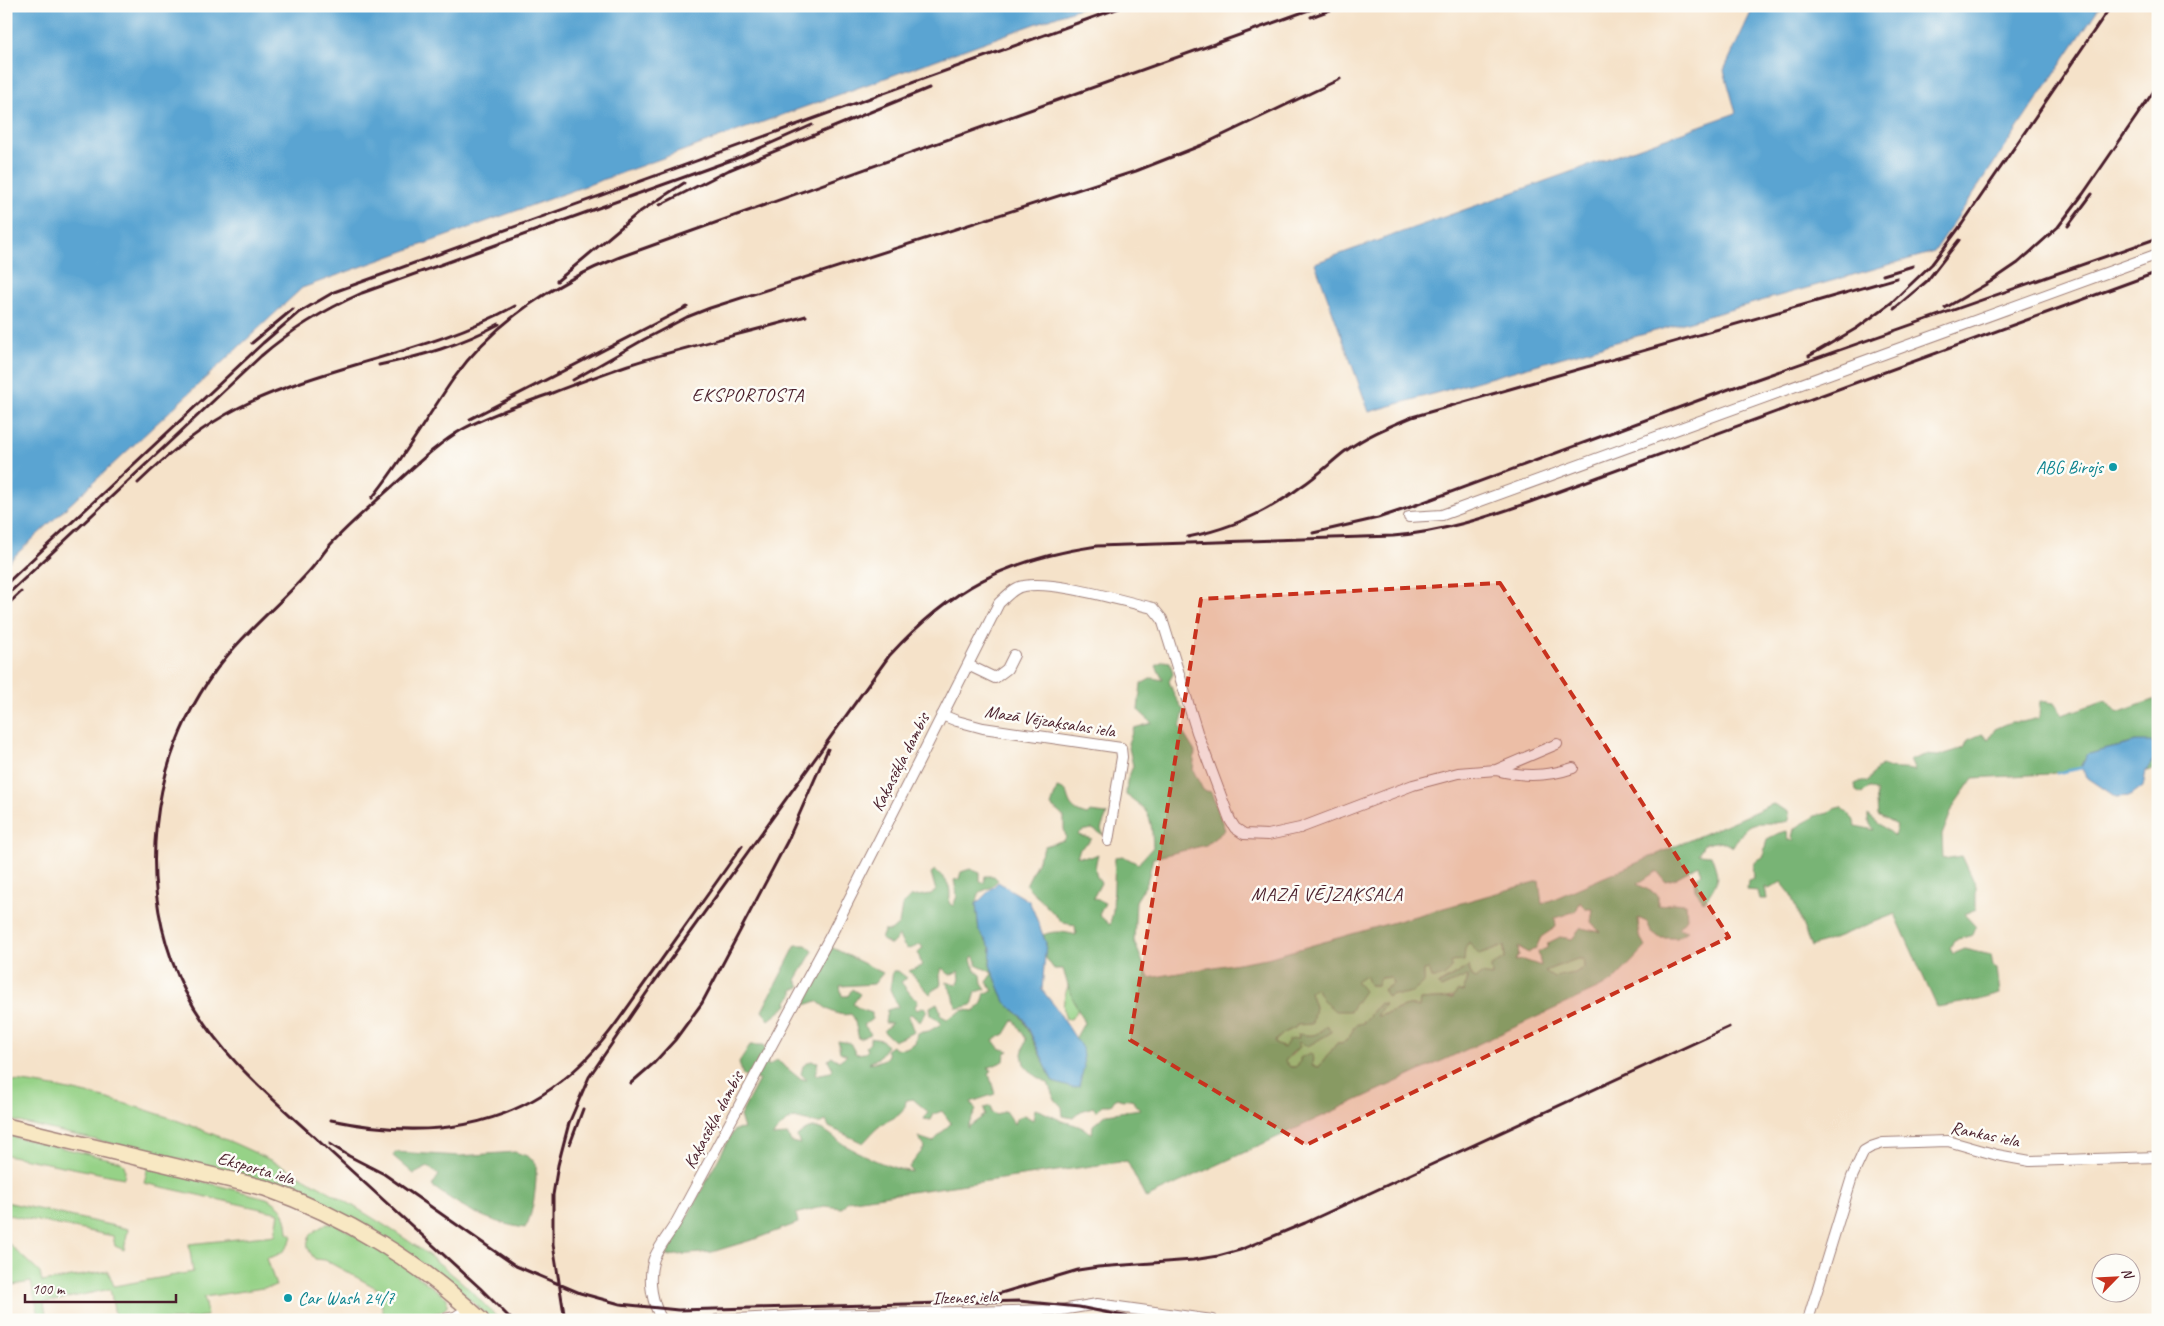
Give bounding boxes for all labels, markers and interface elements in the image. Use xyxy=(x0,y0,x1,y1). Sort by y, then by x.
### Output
district label: EKSPORTOSTA xyxy=(692,383,805,407)
place label: ABG Birojs xyxy=(2036,456,2105,478)
marker: ABG Birojs xyxy=(2107,461,2119,473)
street label: Mazā Vējzaķsalas iela xyxy=(983,700,1118,742)
street label: Kaķasēkļa dambis xyxy=(866,708,935,815)
district label: MAZĀ VĒJZAĶSALA xyxy=(1251,882,1403,906)
street label: Kaķasēkļa dambis xyxy=(678,1066,749,1172)
street label: Rankas iela xyxy=(1949,1116,2023,1152)
street label: Eksporta iela xyxy=(215,1147,299,1190)
north arrow xyxy=(2092,1254,2142,1304)
text: N xyxy=(2118,1265,2138,1282)
scale bar xyxy=(25,1271,176,1303)
text: 100 m xyxy=(32,1280,66,1299)
street label: Ilzenes iela xyxy=(932,1285,1000,1309)
place label: Car Wash 24/7 xyxy=(298,1287,395,1309)
marker: Car Wash 24/7 xyxy=(282,1292,294,1304)

